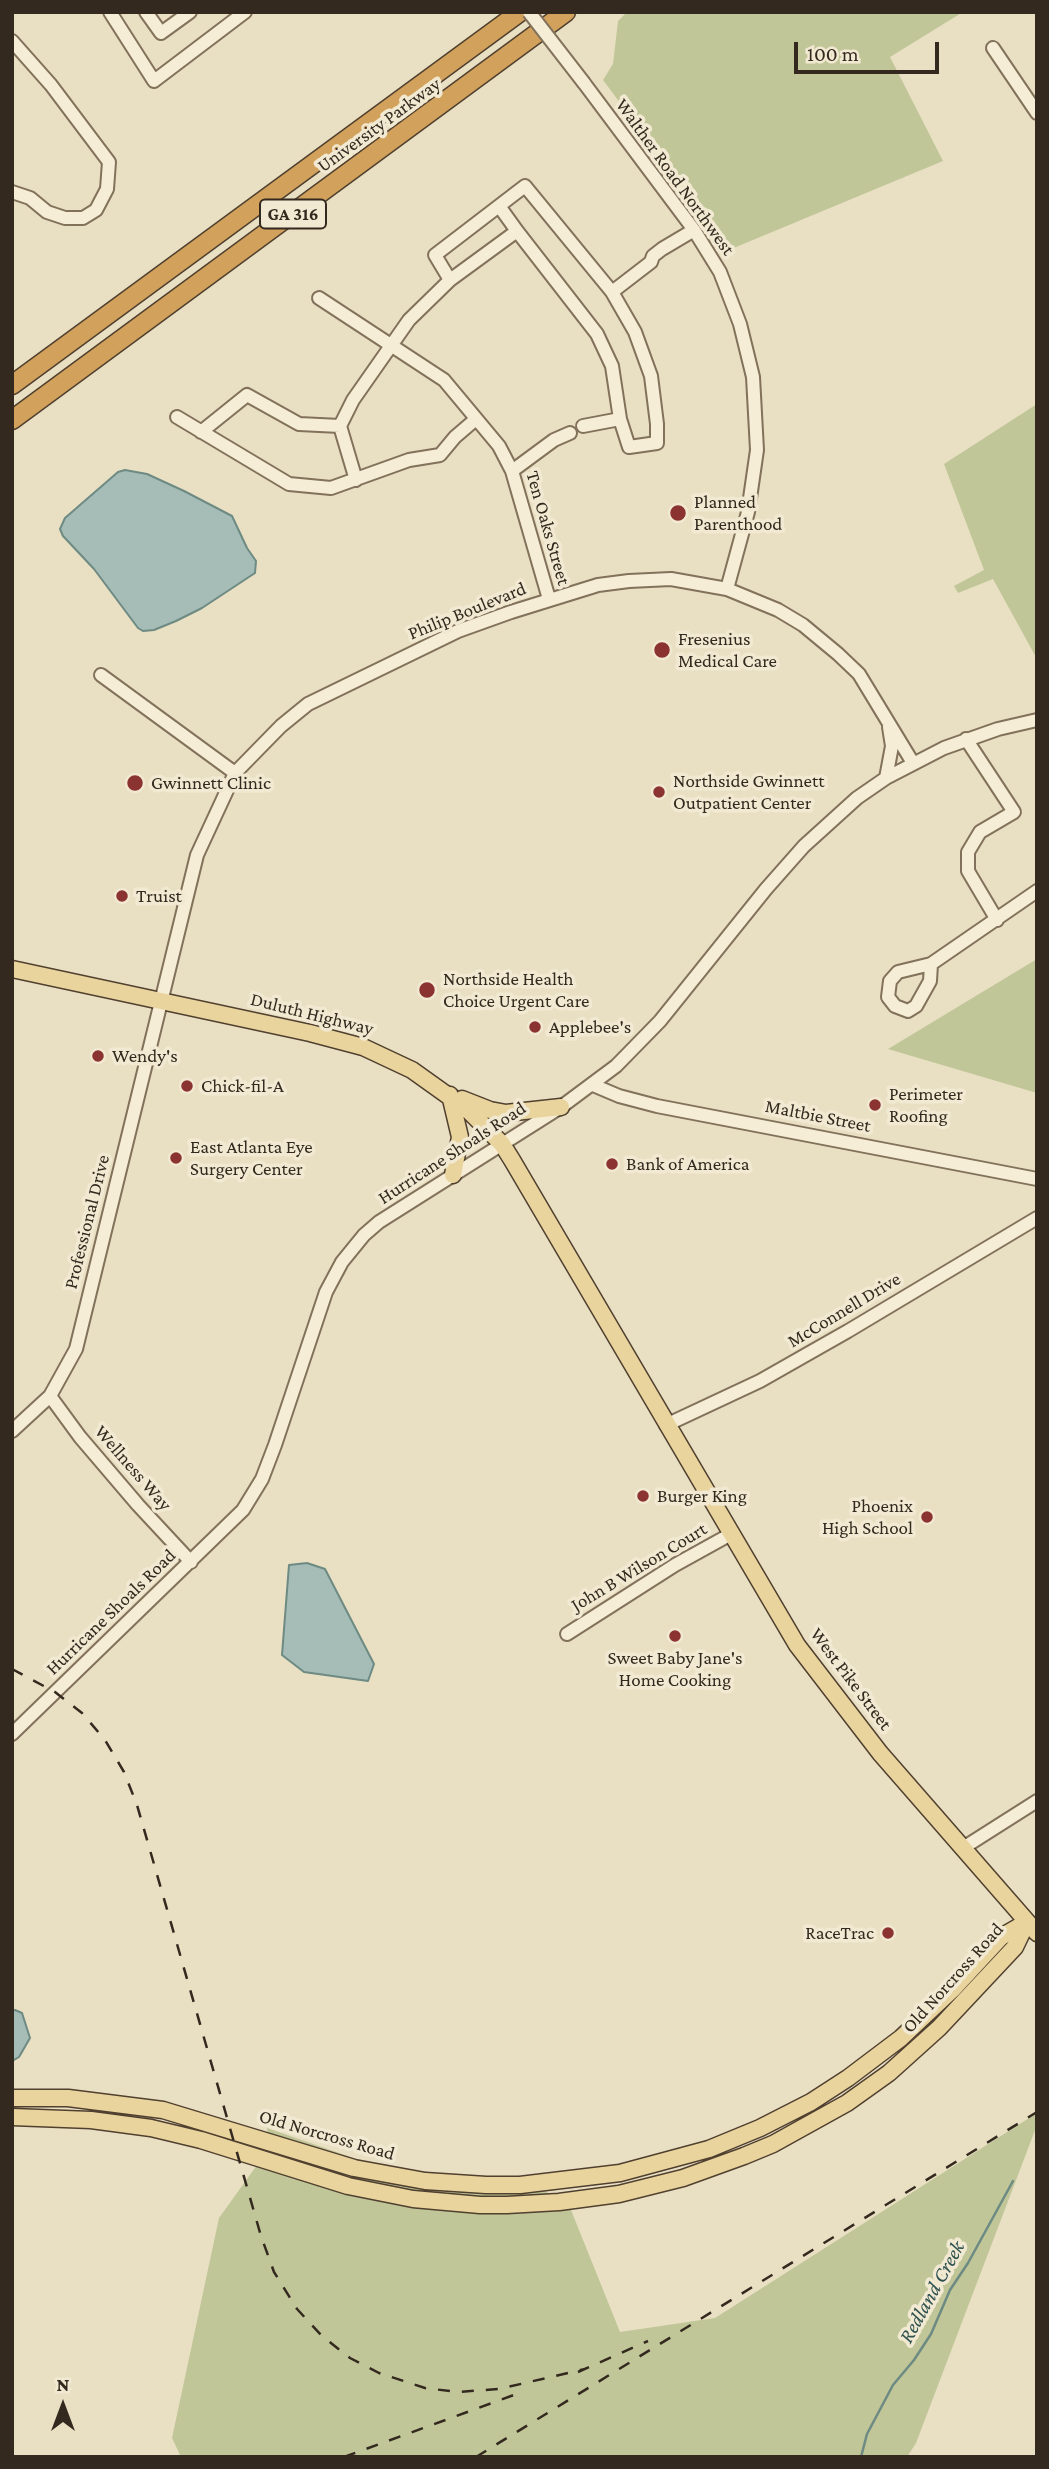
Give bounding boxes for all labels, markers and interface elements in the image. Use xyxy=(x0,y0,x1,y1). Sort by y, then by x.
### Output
scale bar xyxy=(797,28,942,72)
text: 100 m xyxy=(807,42,859,66)
street label: University Parkway xyxy=(313,73,445,177)
street label: Walther Road Northwest xyxy=(610,94,740,260)
road number: GA 316 xyxy=(260,200,326,229)
street label: Ten Oaks Street xyxy=(521,468,575,588)
place label: Planned Parenthood xyxy=(694,491,782,535)
marker: Planned Parenthood xyxy=(668,503,688,523)
street label: Philip Boulevard xyxy=(405,577,529,645)
place label: Fresenius Medical Care xyxy=(678,628,777,672)
marker: Fresenius Medical Care xyxy=(652,640,672,660)
place label: Northside Gwinnett Outpatient Center xyxy=(673,770,825,814)
place label: Gwinnett Clinic xyxy=(151,772,271,794)
marker: Gwinnett Clinic xyxy=(125,773,145,793)
marker: Northside Gwinnett Outpatient Center xyxy=(651,784,667,800)
place label: Truist xyxy=(136,885,182,907)
marker: Truist xyxy=(114,888,130,904)
place label: Northside Health Choice Urgent Care xyxy=(443,968,589,1012)
marker: Northside Health Choice Urgent Care xyxy=(417,980,437,1000)
street label: Duluth Highway xyxy=(248,988,376,1040)
place label: Applebee's xyxy=(549,1016,631,1038)
marker: Applebee's xyxy=(527,1019,543,1035)
place label: Wendy's xyxy=(112,1045,178,1067)
marker: Wendy's xyxy=(90,1048,106,1064)
place label: Chick-fil-A xyxy=(201,1075,284,1097)
marker: Chick-fil-A xyxy=(179,1078,195,1094)
place label: Perimeter Roofing xyxy=(889,1083,963,1127)
street label: Maltbie Street xyxy=(763,1095,873,1137)
street label: Hurricane Shoals Road xyxy=(374,1097,530,1209)
marker: Perimeter Roofing xyxy=(867,1097,883,1113)
place label: East Atlanta Eye Surgery Center xyxy=(190,1136,313,1180)
marker: East Atlanta Eye Surgery Center xyxy=(168,1150,184,1166)
street label: Professional Drive xyxy=(59,1153,115,1291)
place label: Bank of America xyxy=(626,1153,749,1175)
marker: Bank of America xyxy=(604,1156,620,1172)
street label: McConnell Drive xyxy=(783,1267,905,1353)
street label: Wellness Way xyxy=(90,1420,176,1516)
place label: Burger King xyxy=(657,1485,747,1507)
marker: Burger King xyxy=(635,1488,651,1504)
place label: Phoenix High School xyxy=(822,1495,913,1539)
marker: Phoenix High School xyxy=(919,1509,935,1525)
street label: John B Wilson Court xyxy=(567,1517,711,1617)
street label: Hurricane Shoals Road xyxy=(41,1544,181,1680)
street label: West Pike Street xyxy=(805,1623,897,1735)
marker: Sweet Baby Jane's Home Cooking xyxy=(667,1628,683,1644)
place label: Sweet Baby Jane's Home Cooking xyxy=(607,1647,743,1691)
street label: Old Norcross Road xyxy=(898,1918,1008,2038)
place label: RaceTrac xyxy=(805,1922,874,1944)
marker: RaceTrac xyxy=(880,1925,896,1941)
street label: Old Norcross Road xyxy=(257,2105,397,2165)
water label: Redland Creek xyxy=(894,2236,970,2348)
north arrow xyxy=(28,2371,98,2441)
text: N xyxy=(57,2374,69,2395)

